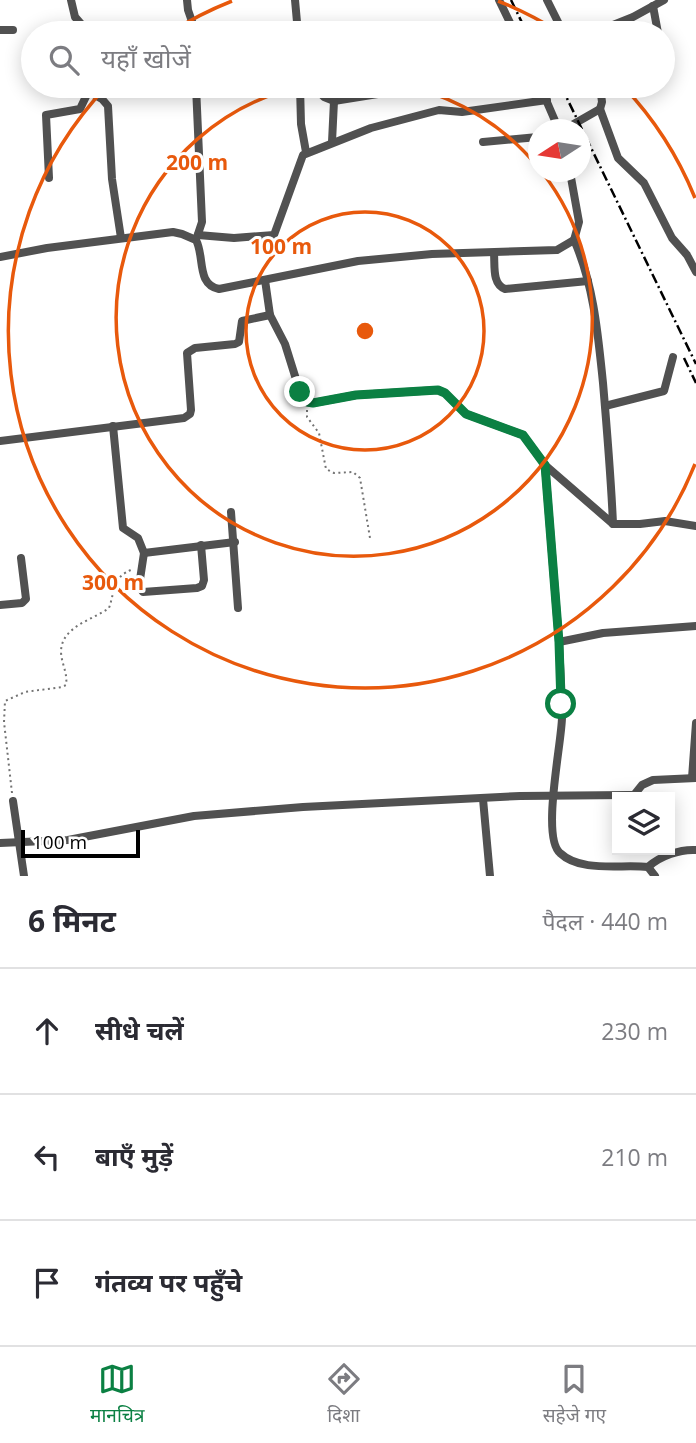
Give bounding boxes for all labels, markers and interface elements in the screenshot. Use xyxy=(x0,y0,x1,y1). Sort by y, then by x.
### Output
search box xyxy=(21,21,675,98)
text: यहाँ खोजें xyxy=(101,40,191,76)
icon: search xyxy=(45,41,83,79)
north arrow xyxy=(528,119,591,182)
text: 200 m xyxy=(166,148,228,176)
text: 100 m xyxy=(250,232,312,260)
centre of rings xyxy=(353,319,377,343)
route end xyxy=(284,376,315,407)
text: 300 m xyxy=(82,568,144,596)
route start xyxy=(545,688,576,719)
map controls xyxy=(612,792,675,855)
button: layers xyxy=(612,792,675,855)
scale bar xyxy=(21,827,140,859)
text: 100 m xyxy=(32,829,87,855)
text: 6 मिनट xyxy=(28,900,116,941)
text: पैदल · 440 m xyxy=(542,905,668,937)
icon: ahead xyxy=(28,1012,66,1050)
text: सीधे चलें xyxy=(95,1012,184,1048)
text: 230 m xyxy=(601,1015,668,1047)
icon: left xyxy=(28,1138,66,1176)
text: बाएँ मुड़ें xyxy=(95,1138,173,1174)
text: 210 m xyxy=(601,1141,668,1173)
icon: arrive xyxy=(28,1264,66,1302)
text: गंतव्य पर पहुँचे xyxy=(95,1264,242,1300)
tab: मानचित्र xyxy=(90,1360,144,1430)
tab: दिशा xyxy=(325,1360,363,1430)
tab: सहेजे गए xyxy=(543,1360,606,1430)

